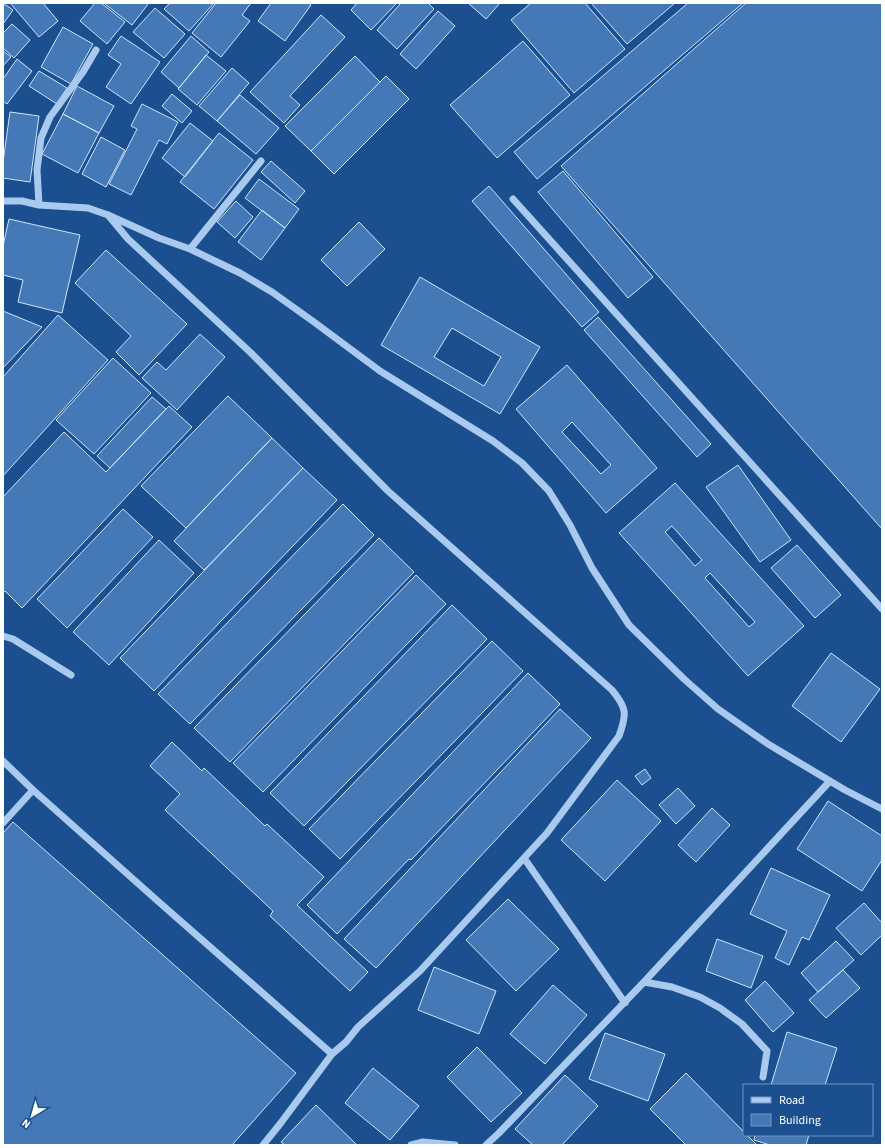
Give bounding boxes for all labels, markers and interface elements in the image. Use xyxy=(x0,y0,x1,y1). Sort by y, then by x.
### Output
legend xyxy=(743,1084,873,1136)
text: Road xyxy=(779,1092,805,1109)
north arrow xyxy=(12,1096,52,1136)
text: Building xyxy=(779,1112,821,1129)
text: N xyxy=(19,1115,34,1132)

